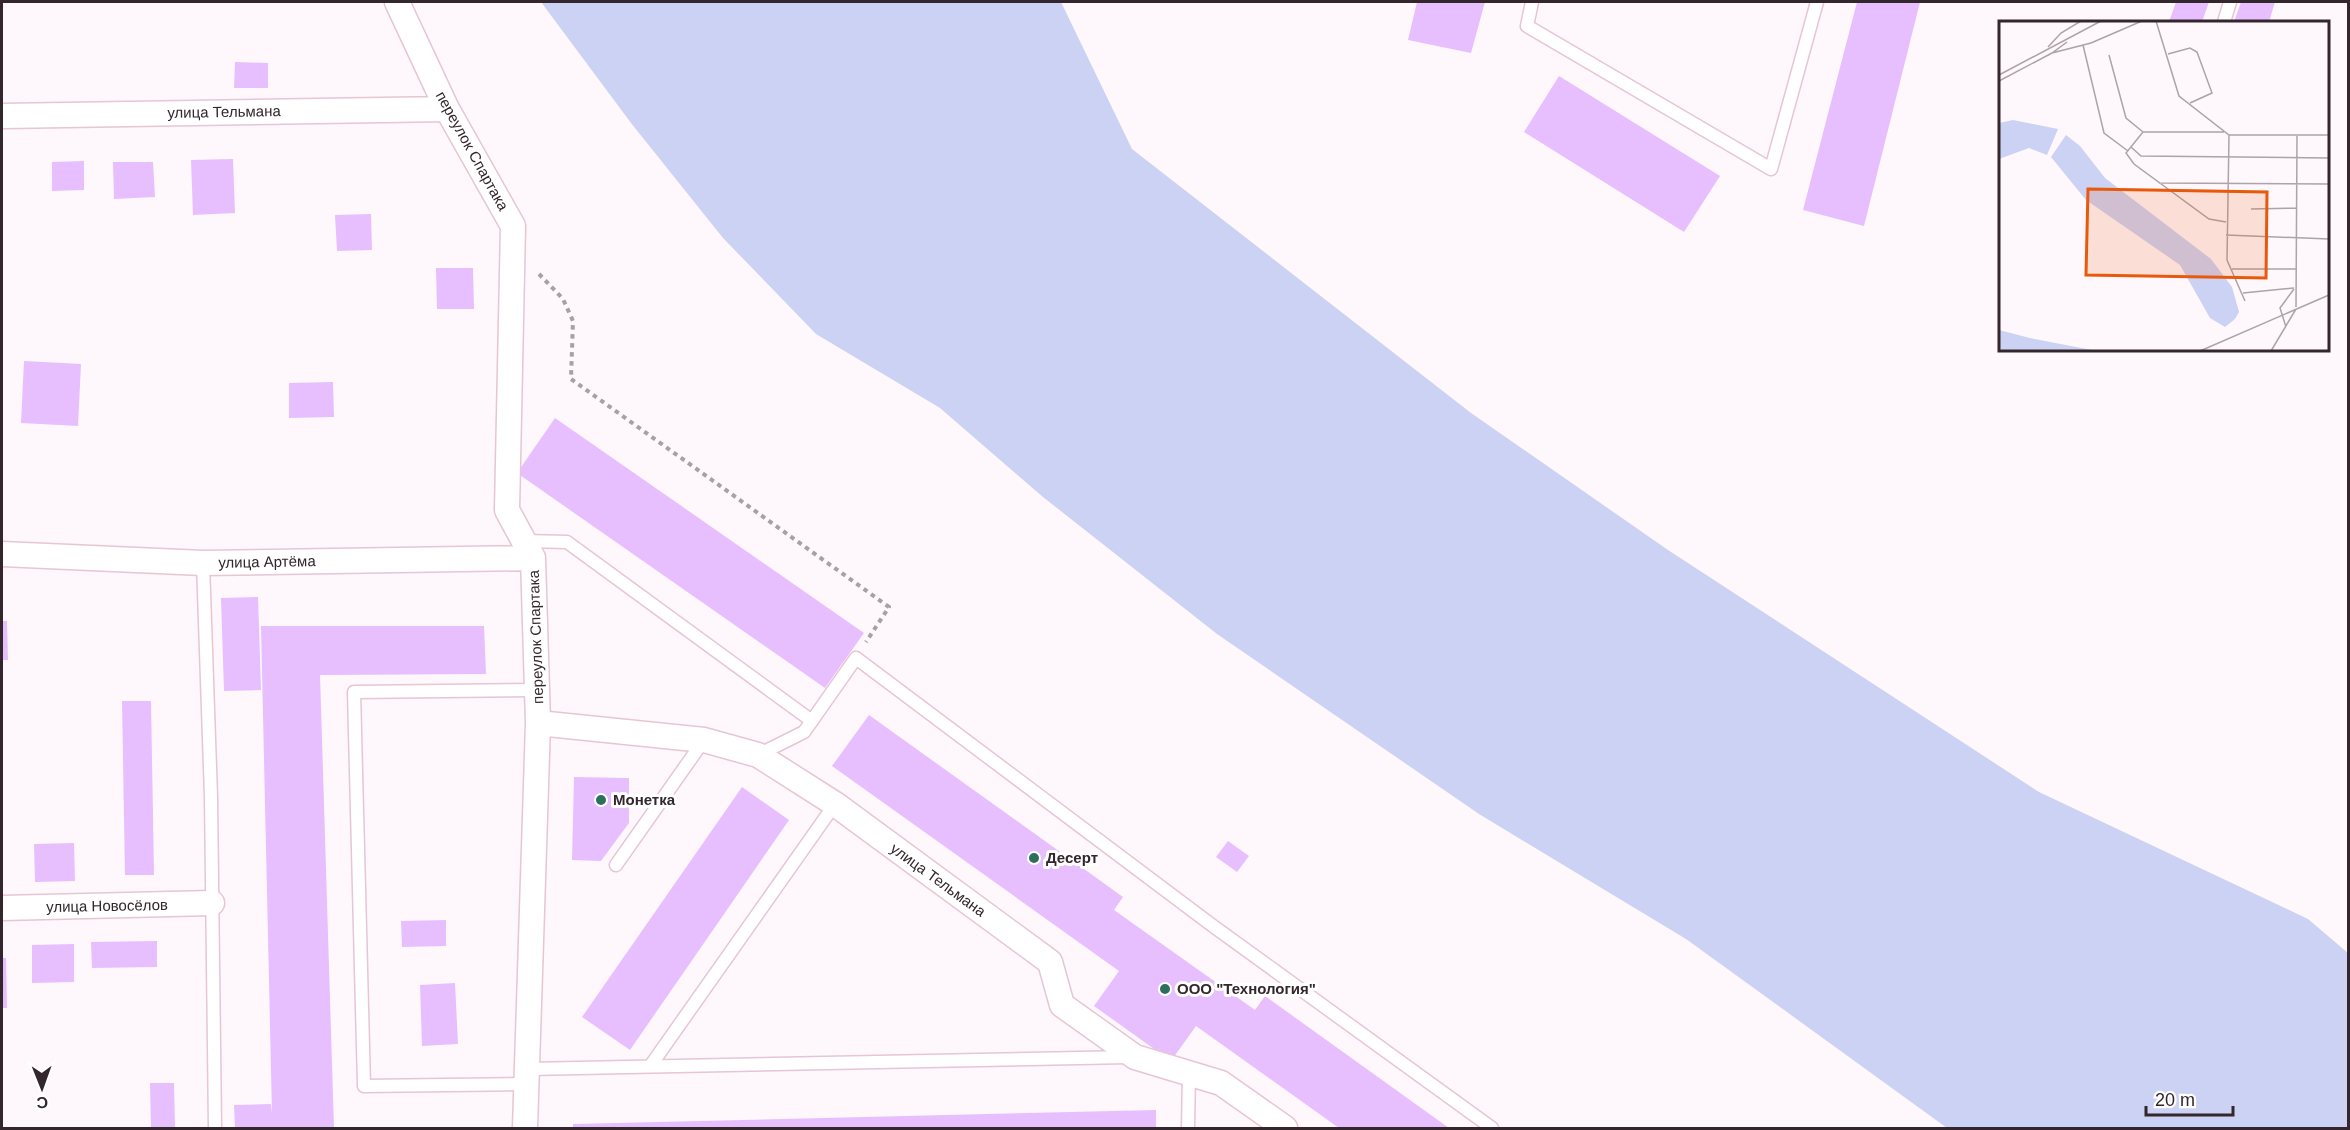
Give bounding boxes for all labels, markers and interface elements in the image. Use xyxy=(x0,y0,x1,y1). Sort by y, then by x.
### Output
inset map xyxy=(1999,21,2329,351)
street label: переулок Спартака xyxy=(433,88,513,214)
street label: улица Тельмана xyxy=(167,102,281,121)
street label: улица Артёма xyxy=(218,552,316,571)
street label: переулок Спартака xyxy=(525,569,546,704)
place label: Монетка xyxy=(613,791,676,808)
marker: Монетка xyxy=(594,793,608,807)
street label: улица Тельмана xyxy=(887,839,990,920)
place label: Десерт xyxy=(1046,849,1098,866)
marker: Десерт xyxy=(1027,851,1041,865)
street label: улица Новосёлов xyxy=(46,896,168,915)
place label: ООО "Технология" xyxy=(1177,980,1316,997)
marker: ООО "Технология" xyxy=(1158,982,1172,996)
north arrow xyxy=(12,1058,72,1118)
scale bar xyxy=(2146,1079,2233,1117)
text: 20 m xyxy=(2155,1090,2195,1110)
text: С xyxy=(36,1094,48,1111)

